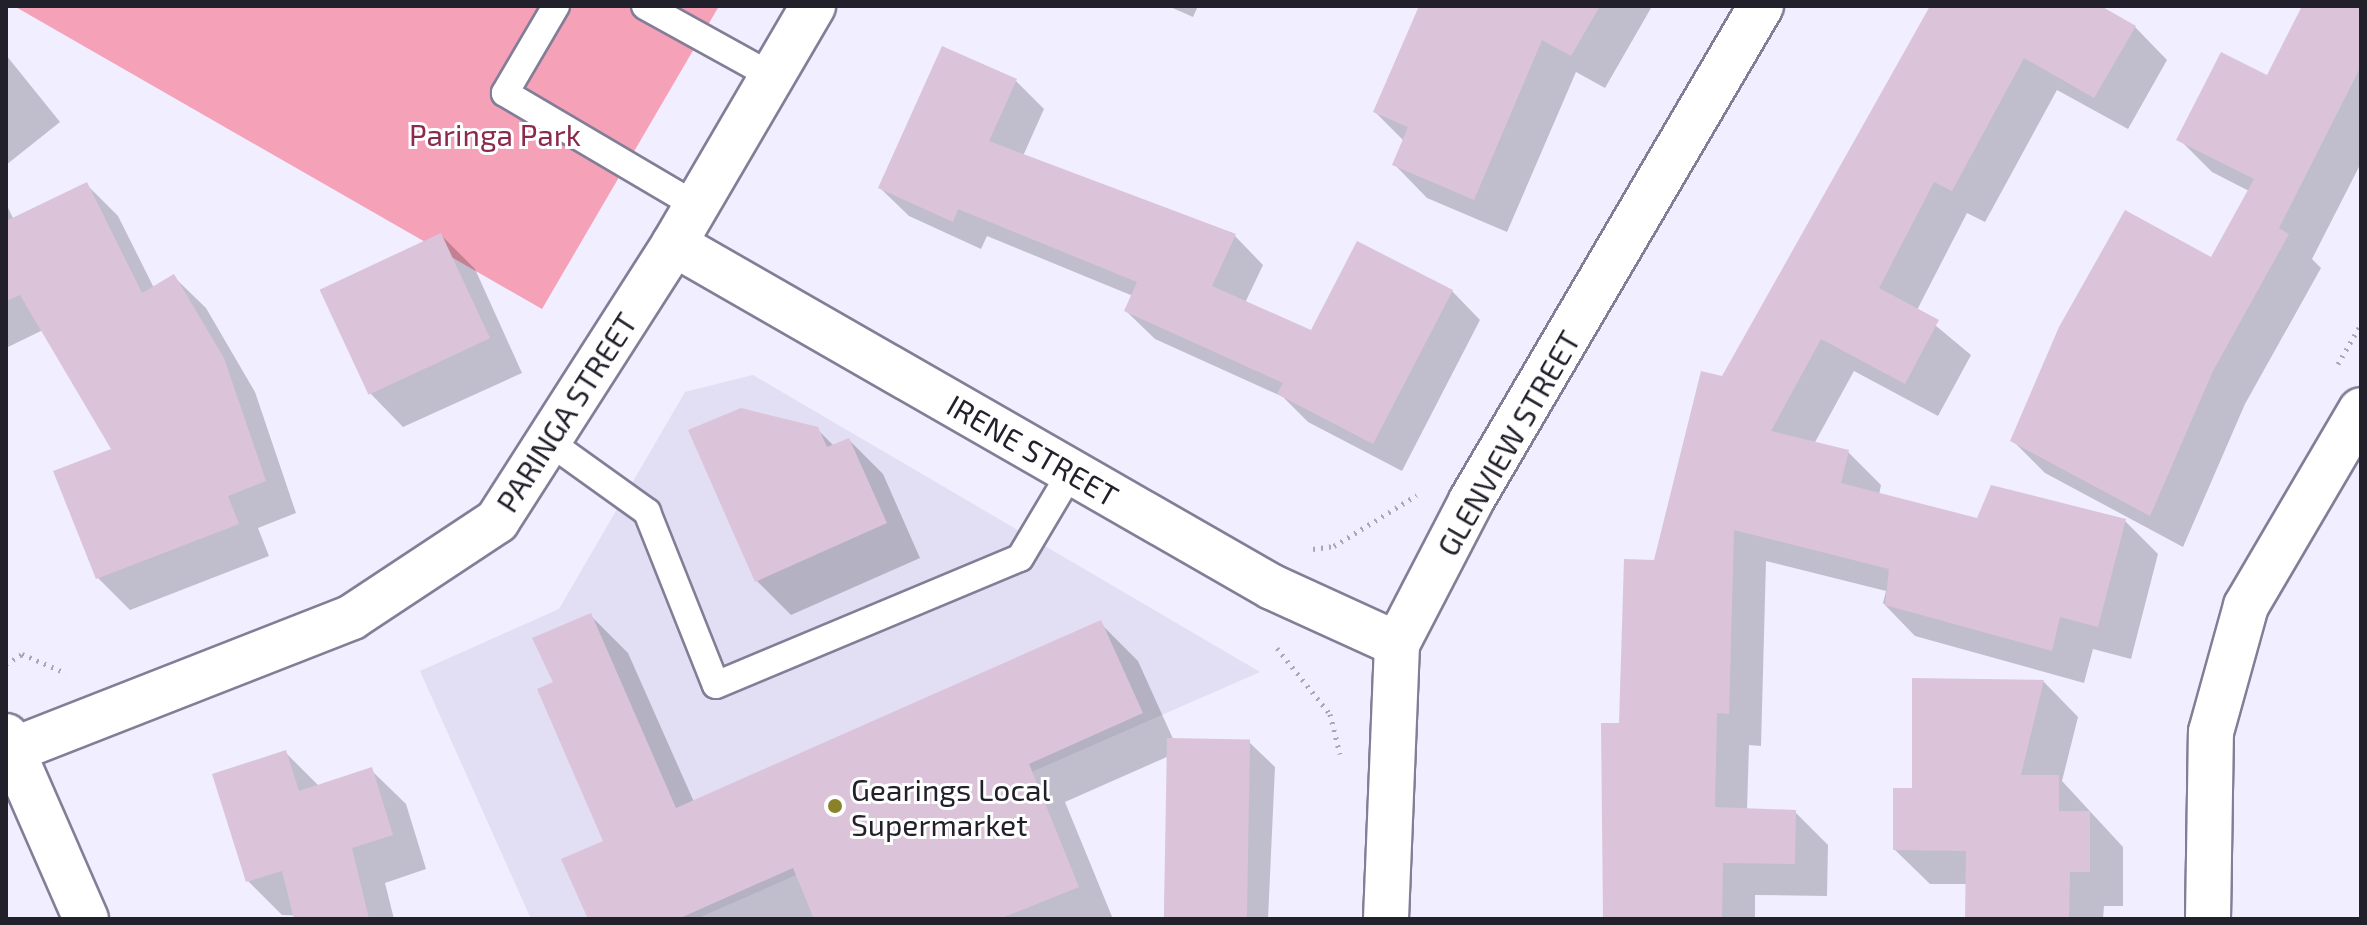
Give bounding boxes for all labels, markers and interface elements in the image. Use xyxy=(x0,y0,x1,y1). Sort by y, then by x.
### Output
park label: Paringa Park xyxy=(409,116,581,152)
street label: PARINGA STREET xyxy=(488,305,644,519)
street label: GLENVIEW STREET xyxy=(1429,324,1587,562)
street label: IRENE STREET xyxy=(941,386,1125,514)
place label: Gearings Local Supermarket xyxy=(851,771,1050,842)
marker: Gearings Local Supermarket xyxy=(826,797,844,815)

